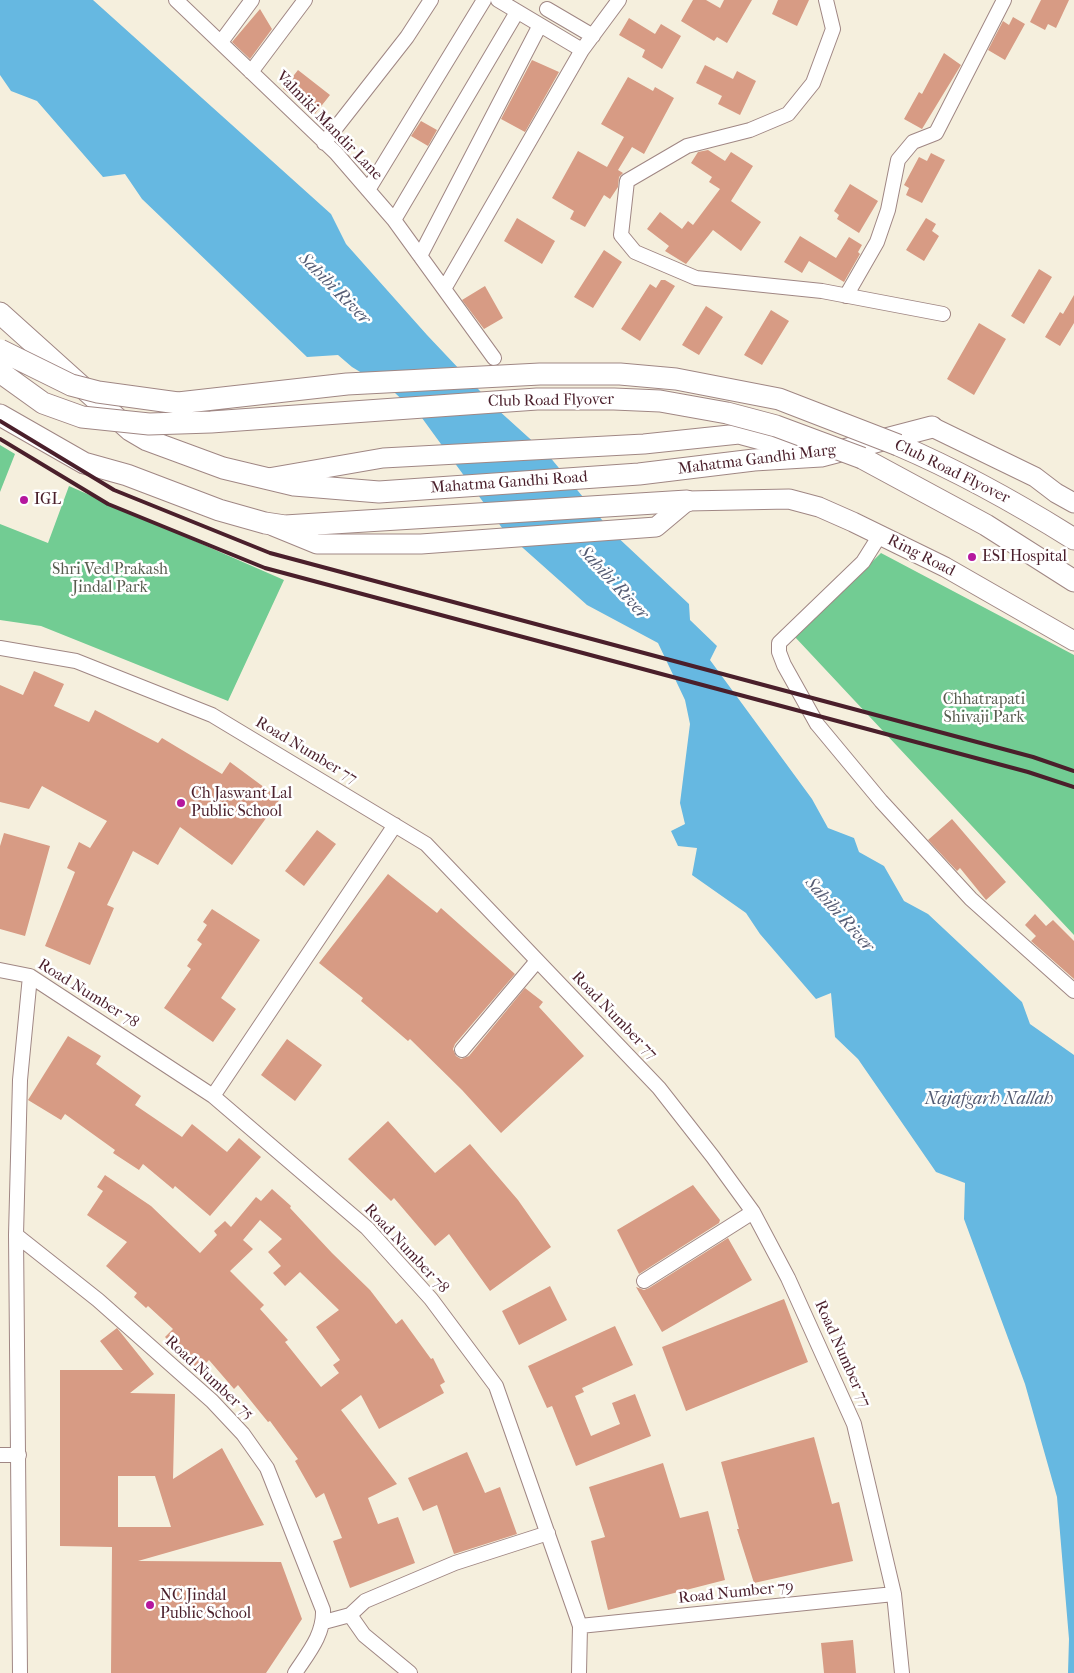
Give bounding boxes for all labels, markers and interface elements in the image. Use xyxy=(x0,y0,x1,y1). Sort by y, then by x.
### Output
street label: Valmiki Mandir Lane xyxy=(272,67,386,185)
water label: Sahibi River xyxy=(293,248,375,330)
street label: Club Road Flyover xyxy=(488,390,614,412)
street label: Club Road Flyover xyxy=(891,436,1013,508)
street label: Mahatma Gandhi Marg xyxy=(677,441,837,479)
street label: Mahatma Gandhi Road xyxy=(430,468,588,498)
place label: IGL xyxy=(34,490,61,510)
marker: IGL xyxy=(18,494,30,506)
street label: Ring Road xyxy=(884,531,958,581)
water label: Sahibi River xyxy=(573,542,653,624)
place label: ESI Hospital xyxy=(982,547,1067,567)
marker: ESI Hospital xyxy=(966,551,978,563)
park label: Shri Ved Prakash Jindal Park xyxy=(52,560,168,598)
park label: Chhatrapati Shivaji Park xyxy=(943,690,1025,728)
street label: Road Number 77 xyxy=(252,713,360,789)
place label: Ch Jaswant Lal Public School xyxy=(191,784,292,822)
marker: Ch Jaswant Lal Public School xyxy=(175,797,187,809)
water label: Sahibi River xyxy=(800,873,878,957)
street label: Road Number 78 xyxy=(34,955,142,1033)
street label: Road Number 77 xyxy=(567,968,661,1064)
water label: Najafgarh Nallah xyxy=(925,1089,1053,1111)
street label: Road Number 78 xyxy=(360,1200,452,1298)
street label: Road Number 77 xyxy=(810,1297,874,1411)
street label: Road Number 75 xyxy=(161,1332,257,1424)
street label: Road Number 79 xyxy=(677,1577,795,1609)
place label: NC Jindal Public School xyxy=(160,1586,251,1624)
marker: NC Jindal Public School xyxy=(144,1599,156,1611)

